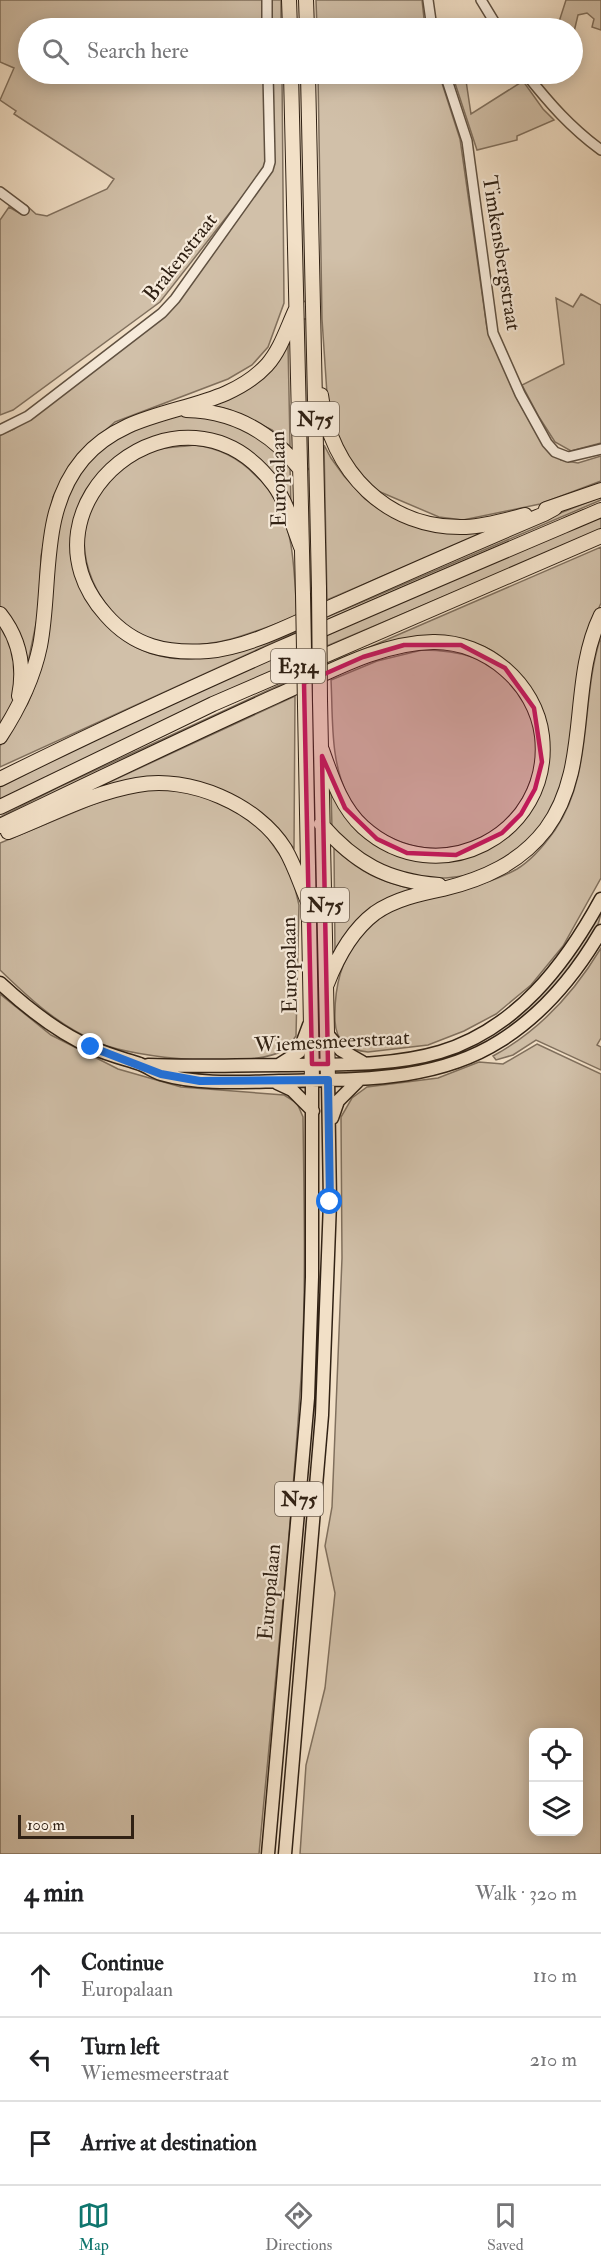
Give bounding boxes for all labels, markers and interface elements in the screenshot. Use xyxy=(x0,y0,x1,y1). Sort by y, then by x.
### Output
search box xyxy=(18,18,583,84)
icon: search xyxy=(39,35,72,68)
text: Search here xyxy=(87,37,189,65)
street label: Timkensbergstraat xyxy=(476,174,527,333)
street label: Brakenstraat xyxy=(137,207,224,307)
road number: N75 xyxy=(291,402,339,436)
street label: Europalaan xyxy=(264,430,293,528)
road number: E314 xyxy=(271,649,325,683)
road number: N75 xyxy=(301,888,349,922)
street label: Europalaan xyxy=(275,916,304,1014)
street label: Wiemesmeerstraat xyxy=(253,1024,410,1059)
route end xyxy=(77,1033,103,1059)
route start xyxy=(316,1188,342,1214)
road number: N75 xyxy=(275,1482,323,1516)
street label: Europalaan xyxy=(252,1543,287,1641)
map controls xyxy=(529,1728,583,1836)
button: locate xyxy=(529,1728,583,1782)
button: layers xyxy=(529,1782,583,1836)
scale bar xyxy=(18,1812,134,1840)
text: 100 m xyxy=(27,1815,65,1835)
text: 4 min xyxy=(24,1877,84,1909)
text: Walk · 320 m xyxy=(475,1881,577,1906)
text: Continue xyxy=(81,1949,164,1977)
icon: ahead xyxy=(24,1959,57,1992)
text: 110 m xyxy=(533,1963,577,1988)
text: Europalaan xyxy=(81,1977,173,2002)
text: Turn left xyxy=(81,2033,160,2061)
icon: left xyxy=(24,2043,57,2076)
text: 210 m xyxy=(530,2047,577,2072)
text: Wiemesmeerstraat xyxy=(81,2061,229,2086)
icon: arrive xyxy=(24,2127,57,2160)
text: Arrive at destination xyxy=(81,2129,257,2157)
tab: Map xyxy=(77,2199,110,2255)
tab: Directions xyxy=(265,2199,332,2255)
tab: Saved xyxy=(487,2199,524,2255)

